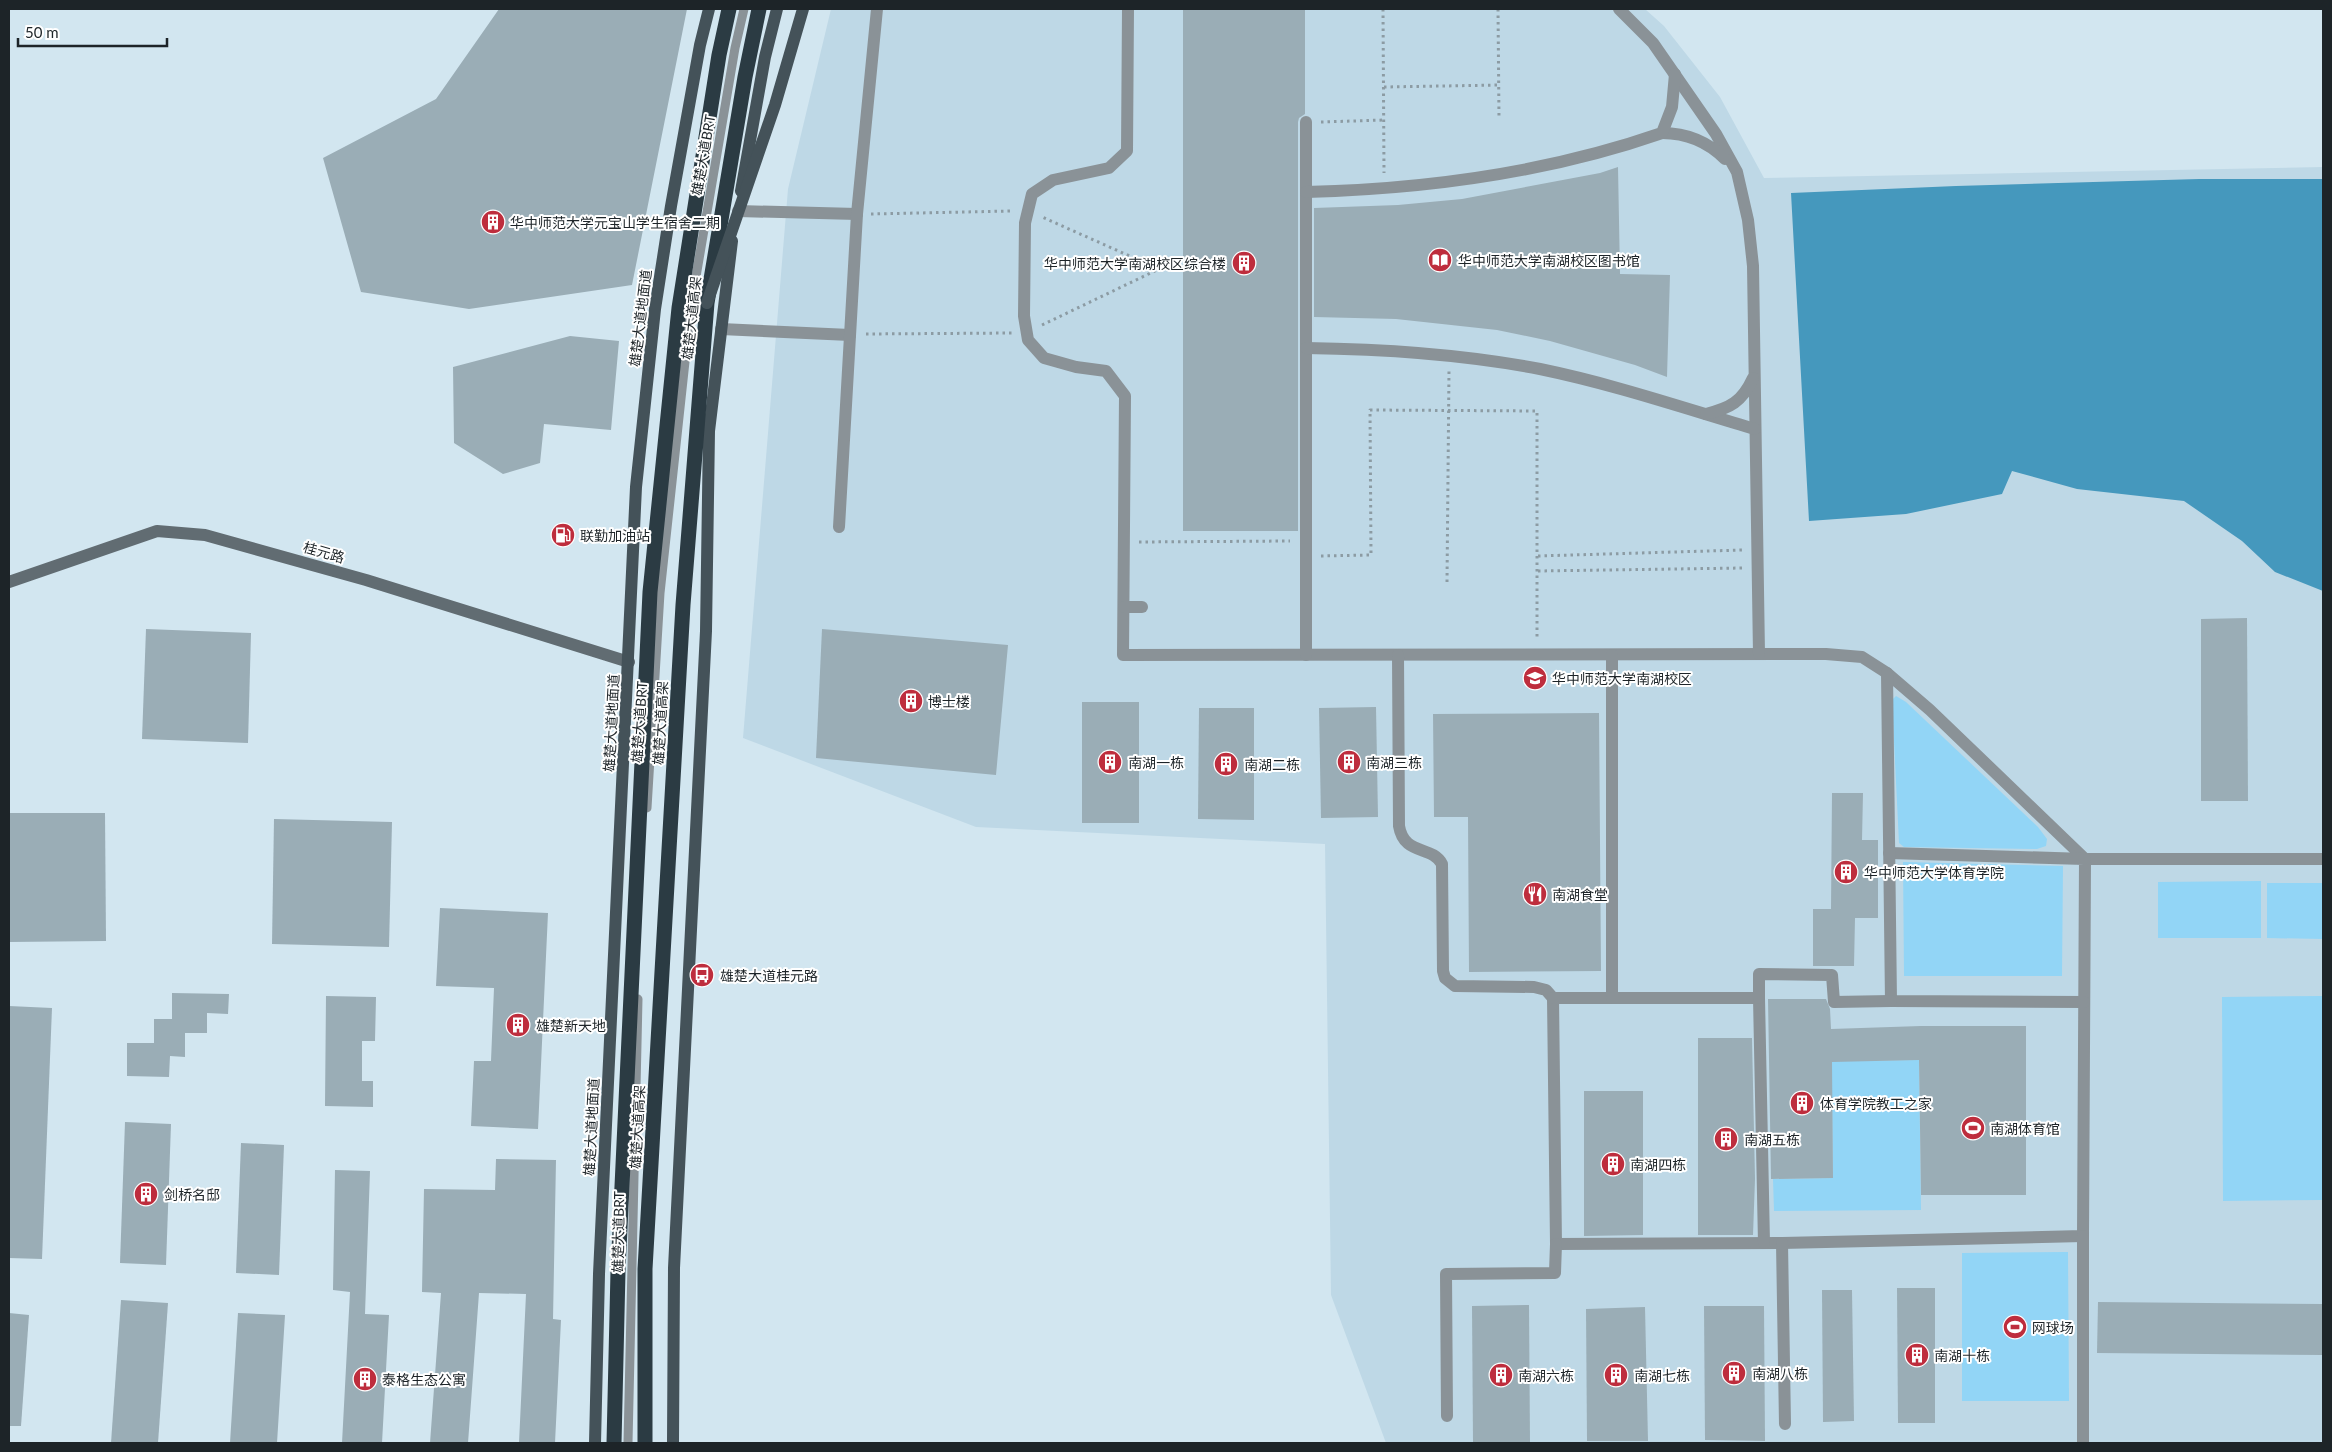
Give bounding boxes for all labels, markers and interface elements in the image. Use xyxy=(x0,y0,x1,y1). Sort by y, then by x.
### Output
scale bar xyxy=(18,15,166,47)
text: 50 m xyxy=(25,23,59,41)
street label: 雄楚大道BRT xyxy=(688,113,719,197)
building icon: 华中师范大学元宝山学生宿舍二期 xyxy=(480,209,506,235)
place label: 华中师范大学元宝山学生宿舍二期 xyxy=(510,214,720,231)
library icon: 华中师范大学南湖校区图书馆 xyxy=(1427,247,1453,273)
building icon: 华中师范大学南湖校区综合楼 xyxy=(1231,250,1257,276)
place label: 华中师范大学南湖校区图书馆 xyxy=(1458,252,1640,269)
place label: 华中师范大学南湖校区综合楼 xyxy=(1044,255,1226,272)
street label: 雄楚大道地面道 xyxy=(626,268,654,368)
street label: 雄楚大道高架 xyxy=(678,275,704,361)
fuel station icon: 联勤加油站 xyxy=(550,522,576,548)
place label: 联勤加油站 xyxy=(580,527,650,544)
street label: 桂元路 xyxy=(301,538,347,566)
school or university icon: 华中师范大学南湖校区 xyxy=(1522,665,1548,691)
place label: 华中师范大学南湖校区 xyxy=(1552,670,1692,687)
street label: 雄楚大道地面道 xyxy=(600,674,622,772)
street label: 雄楚大道BRT xyxy=(628,680,650,763)
street label: 雄楚大道高架 xyxy=(649,681,671,765)
building icon: 博士楼 xyxy=(898,688,924,714)
place label: 博士楼 xyxy=(928,693,970,710)
building icon: 南湖一栋 xyxy=(1097,749,1123,775)
building icon: 南湖三栋 xyxy=(1336,749,1362,775)
building icon: 南湖二栋 xyxy=(1213,751,1239,777)
place label: 南湖一栋 xyxy=(1128,754,1184,771)
place label: 南湖三栋 xyxy=(1366,754,1422,771)
place label: 南湖二栋 xyxy=(1244,756,1300,773)
building icon: 华中师范大学体育学院 xyxy=(1833,859,1859,885)
place label: 华中师范大学体育学院 xyxy=(1864,864,2004,881)
restaurant icon: 南湖食堂 xyxy=(1522,881,1548,907)
place label: 南湖食堂 xyxy=(1552,886,1608,903)
bus stop icon: 雄楚大道桂元路 xyxy=(689,962,715,988)
place label: 雄楚大道桂元路 xyxy=(720,967,818,984)
building icon: 雄楚新天地 xyxy=(505,1012,531,1038)
place label: 雄楚新天地 xyxy=(536,1017,606,1034)
street label: 雄楚大道地面道 xyxy=(580,1078,602,1176)
street label: 雄楚大道高架 xyxy=(626,1085,648,1169)
building icon: 体育学院教工之家 xyxy=(1789,1090,1815,1116)
place label: 体育学院教工之家 xyxy=(1820,1095,1932,1112)
sports icon: 南湖体育馆 xyxy=(1960,1115,1986,1141)
place label: 南湖体育馆 xyxy=(1990,1120,2060,1137)
building icon: 南湖五栋 xyxy=(1713,1126,1739,1152)
place label: 南湖五栋 xyxy=(1744,1131,1800,1148)
building icon: 南湖四栋 xyxy=(1600,1151,1626,1177)
place label: 南湖四栋 xyxy=(1630,1156,1686,1173)
building icon: 剑桥名邸 xyxy=(133,1181,159,1207)
place label: 剑桥名邸 xyxy=(164,1186,220,1203)
street label: 雄楚大道BRT xyxy=(609,1190,627,1273)
sports icon: 网球场 xyxy=(2002,1314,2028,1340)
place label: 网球场 xyxy=(2032,1319,2074,1336)
building icon: 南湖十栋 xyxy=(1904,1342,1930,1368)
place label: 南湖十栋 xyxy=(1934,1347,1990,1364)
building icon: 南湖八栋 xyxy=(1721,1360,1747,1386)
building icon: 南湖六栋 xyxy=(1488,1362,1514,1388)
building icon: 南湖七栋 xyxy=(1603,1362,1629,1388)
place label: 南湖八栋 xyxy=(1752,1365,1808,1382)
building icon: 泰格生态公寓 xyxy=(352,1366,378,1392)
place label: 南湖六栋 xyxy=(1518,1367,1574,1384)
place label: 南湖七栋 xyxy=(1634,1367,1690,1384)
place label: 泰格生态公寓 xyxy=(382,1371,466,1388)

